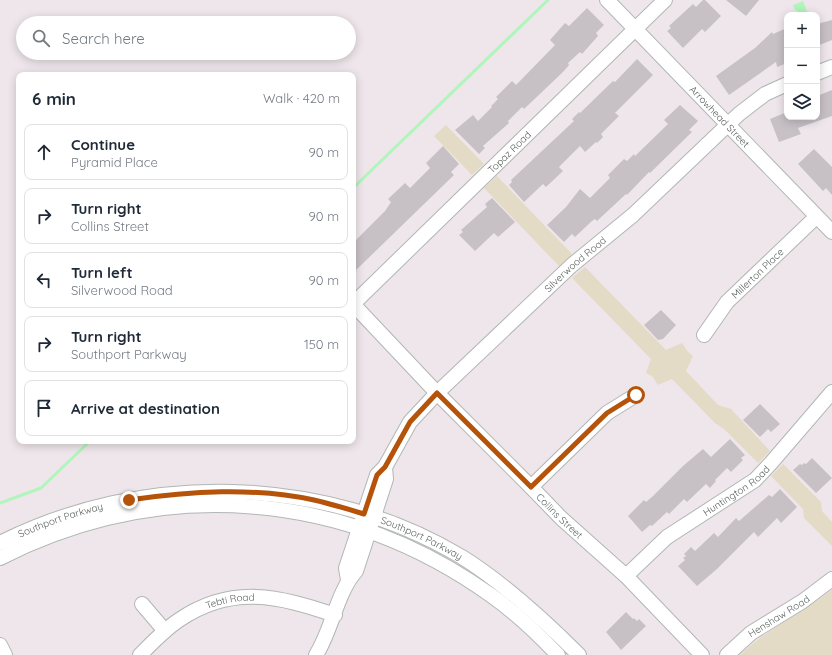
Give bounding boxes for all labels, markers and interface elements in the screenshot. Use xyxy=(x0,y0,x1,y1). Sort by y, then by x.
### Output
map controls xyxy=(784,12,820,120)
button: + xyxy=(784,12,820,48)
search box xyxy=(16,16,356,60)
icon: search xyxy=(30,27,52,49)
text: Search here xyxy=(62,29,145,48)
button: − xyxy=(784,48,820,84)
street label: Arrowhead Street xyxy=(687,83,753,150)
button: layers xyxy=(784,84,820,120)
text: 6 min xyxy=(32,88,76,109)
text: Walk · 420 m xyxy=(263,90,340,106)
street label: Topaz Road xyxy=(485,128,534,176)
text: Continue xyxy=(71,135,135,154)
icon: ahead xyxy=(33,141,55,163)
text: 90 m xyxy=(309,144,339,160)
text: Pyramid Place xyxy=(71,154,158,170)
text: Turn right xyxy=(71,199,142,218)
icon: right xyxy=(33,205,55,227)
text: 90 m xyxy=(309,208,339,224)
text: Collins Street xyxy=(71,218,149,234)
street label: Silverwood Road xyxy=(541,233,609,295)
street label: Millerton Place xyxy=(728,245,786,301)
text: Turn left xyxy=(71,263,133,282)
icon: left xyxy=(33,269,55,291)
text: 90 m xyxy=(309,272,339,288)
text: Silverwood Road xyxy=(71,282,173,298)
text: Turn right xyxy=(71,327,142,346)
icon: right xyxy=(33,333,55,355)
text: 150 m xyxy=(304,336,339,352)
text: Southport Parkway xyxy=(71,346,187,362)
route start xyxy=(627,386,645,404)
icon: arrive xyxy=(33,397,55,419)
text: Arrive at destination xyxy=(71,399,220,418)
street label: Huntington Road xyxy=(700,462,772,519)
street label: Collins Street xyxy=(534,490,586,542)
route end xyxy=(120,491,138,509)
street label: Southport Parkway xyxy=(16,499,104,540)
street label: Southport Parkway xyxy=(379,513,465,563)
street label: Tebti Road xyxy=(204,590,255,612)
street label: Henshaw Road xyxy=(745,592,812,640)

